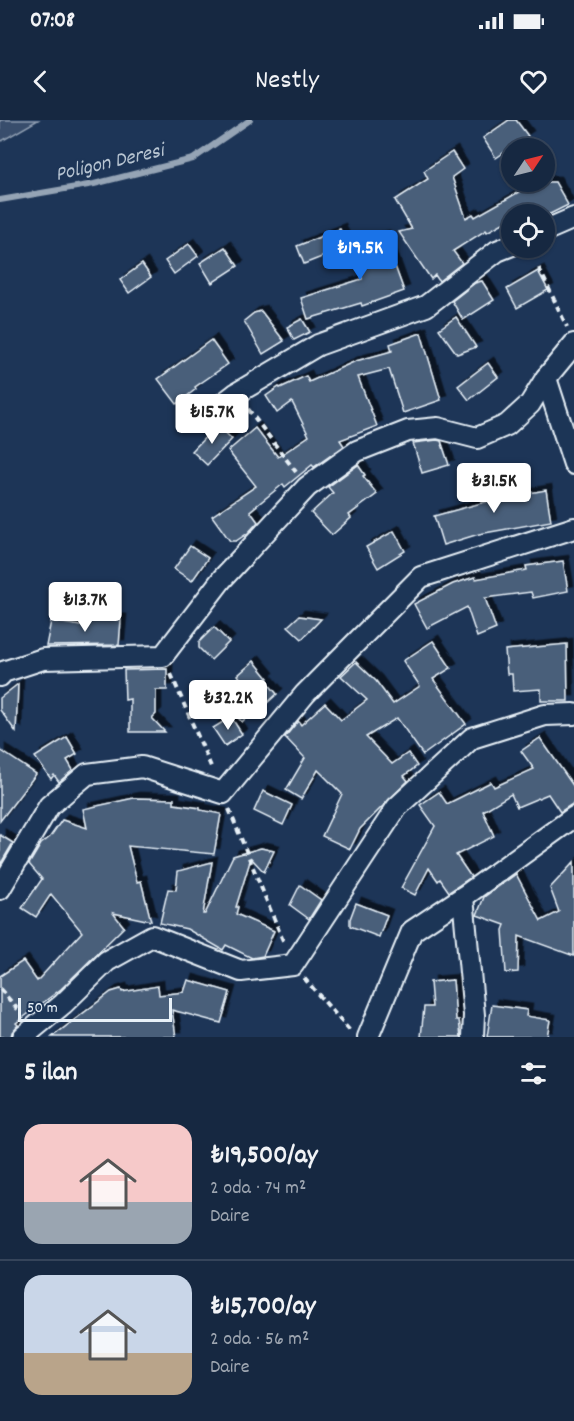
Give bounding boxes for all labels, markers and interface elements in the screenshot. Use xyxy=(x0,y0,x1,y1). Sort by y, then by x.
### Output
text: 07:08 xyxy=(30,6,75,37)
text: Nestly xyxy=(255,62,319,101)
icon: back xyxy=(24,65,57,98)
icon: heart xyxy=(517,65,550,98)
water label: Poligon Deresi xyxy=(52,136,170,191)
north arrow xyxy=(501,138,555,192)
map controls xyxy=(501,138,555,258)
button: locate xyxy=(501,204,555,258)
pin: ₺19.5K xyxy=(311,230,409,281)
text: ₺19.5K xyxy=(337,235,383,263)
pin: ₺15.7K xyxy=(163,394,261,445)
text: ₺15.7K xyxy=(190,399,235,427)
pin: ₺31.5K xyxy=(445,463,543,514)
text: ₺31.5K xyxy=(471,468,517,496)
pin: ₺13.7K xyxy=(36,582,134,633)
text: ₺13.7K xyxy=(63,587,107,615)
pin: ₺32.2K xyxy=(179,680,277,731)
text: ₺32.2K xyxy=(203,685,253,713)
scale bar xyxy=(18,995,172,1022)
text: 50 m xyxy=(27,997,58,1020)
text: 5 ilan xyxy=(24,1055,77,1092)
icon: filters xyxy=(517,1057,550,1090)
text: ₺19,500/ay xyxy=(210,1138,318,1175)
icon: home xyxy=(72,1148,144,1220)
text: 2 oda · 74 m² xyxy=(210,1175,306,1203)
text: Daire xyxy=(210,1203,250,1231)
text: ₺15,700/ay xyxy=(210,1289,316,1326)
icon: home xyxy=(72,1299,144,1371)
text: 2 oda · 56 m² xyxy=(210,1326,309,1354)
text: Daire xyxy=(210,1354,250,1382)

